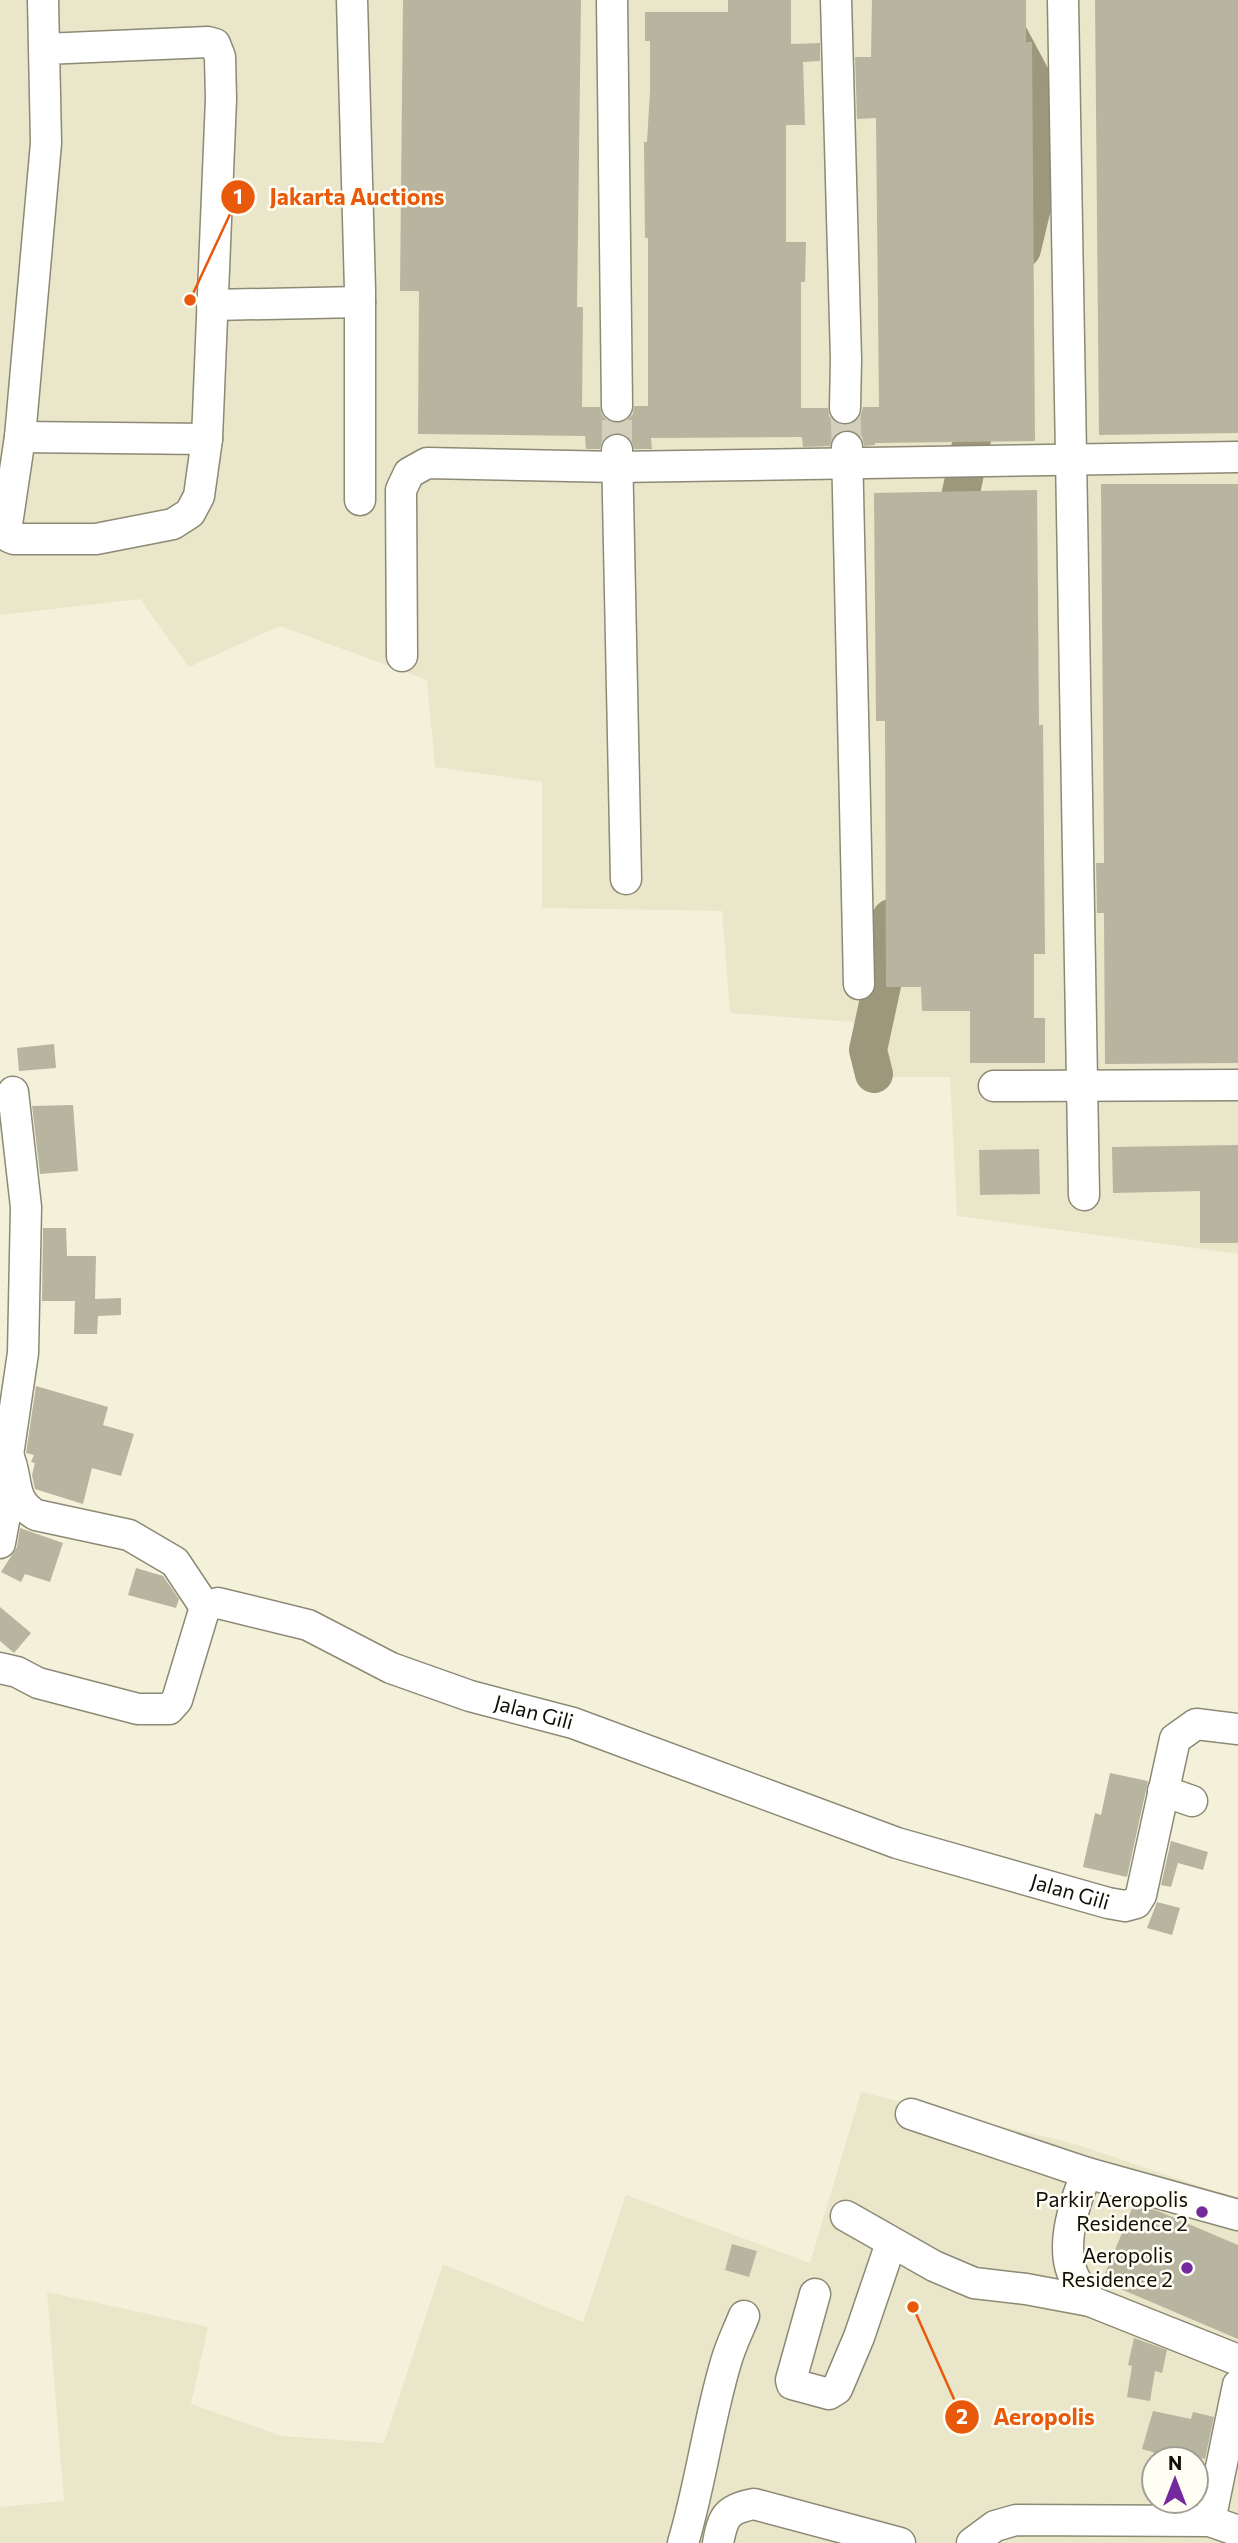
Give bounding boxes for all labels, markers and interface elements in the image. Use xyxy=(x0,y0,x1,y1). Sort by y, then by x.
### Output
callout: Jakarta Auctions xyxy=(220,175,458,219)
text: Jakarta Auctions xyxy=(270,182,445,210)
text: 1 xyxy=(233,183,243,208)
street label: Jalan Gili xyxy=(492,1689,576,1734)
street label: Jalan Gili xyxy=(1028,1868,1113,1914)
place label: Parkir Aeropolis Residence 2 xyxy=(1035,2186,1188,2235)
marker: Parkir Aeropolis Residence 2 xyxy=(1194,2204,1210,2220)
place label: Aeropolis Residence 2 xyxy=(1061,2242,1173,2291)
marker: Aeropolis Residence 2 xyxy=(1179,2260,1195,2276)
callout: Aeropolis xyxy=(944,2395,1109,2439)
text: Aeropolis xyxy=(993,2402,1095,2430)
text: 2 xyxy=(956,2403,968,2428)
north arrow xyxy=(1140,2445,1210,2515)
text: N xyxy=(1168,2451,1182,2474)

